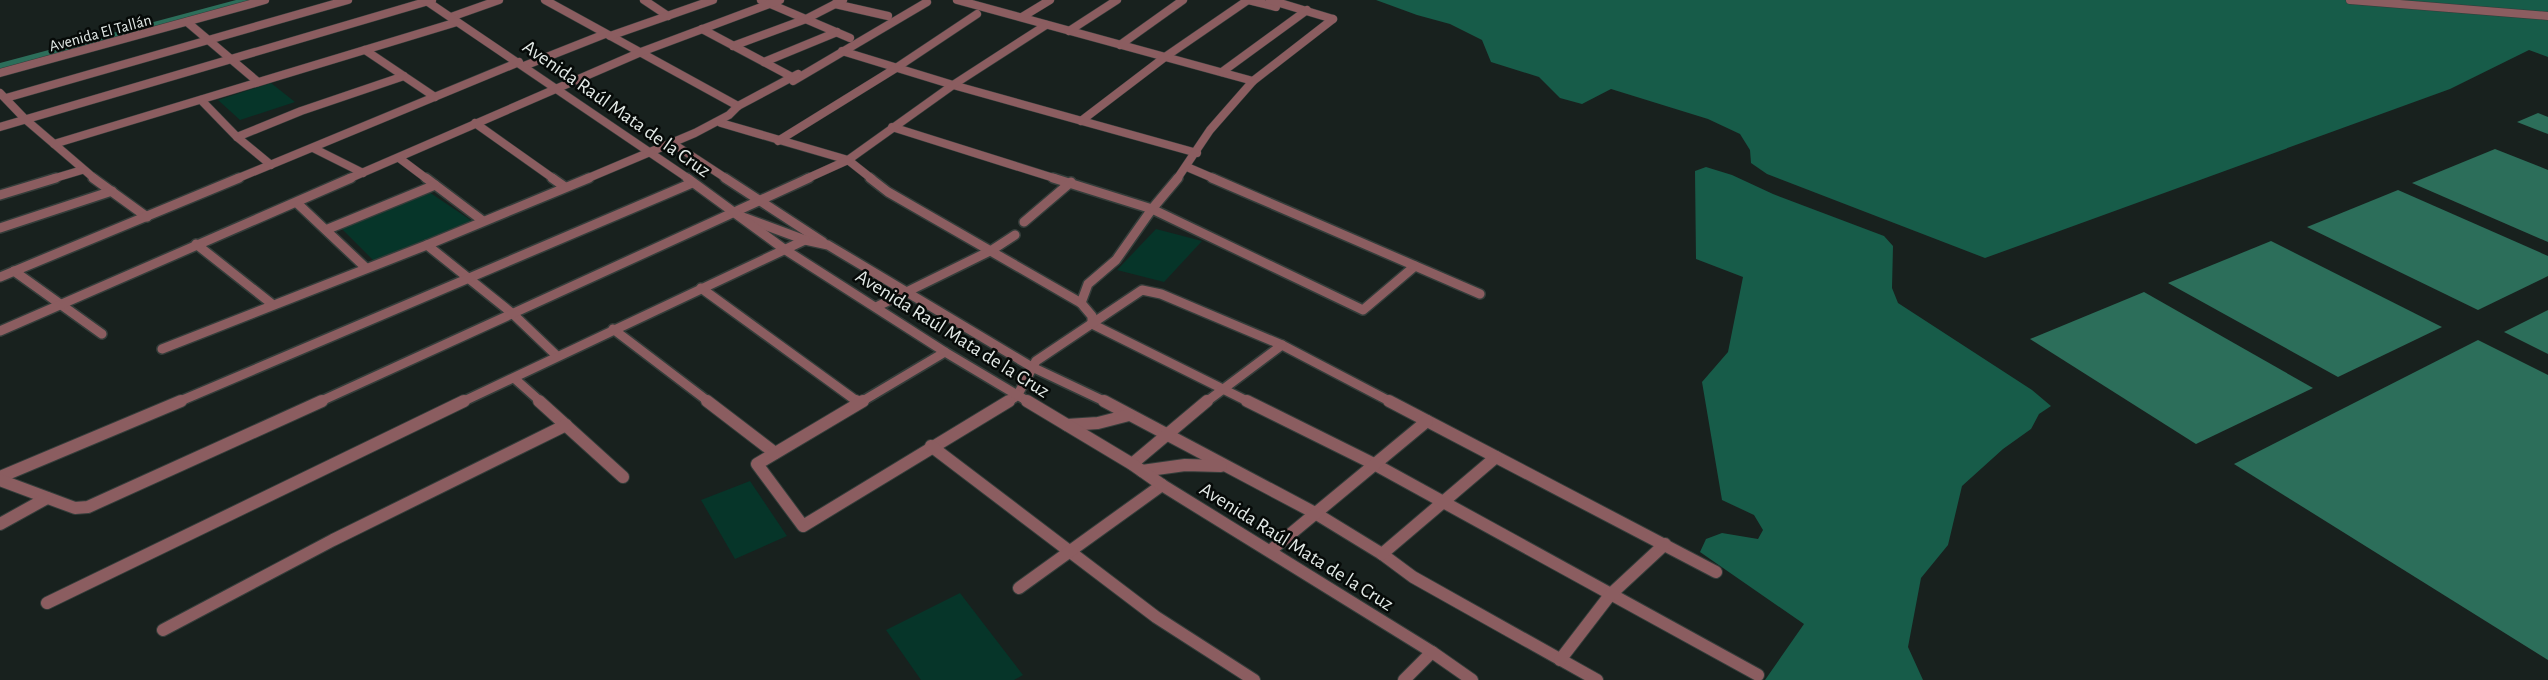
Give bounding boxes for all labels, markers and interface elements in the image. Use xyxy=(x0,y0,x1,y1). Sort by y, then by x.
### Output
street label: Avenida El Tallán xyxy=(47,12,153,54)
street label: Avenida Raúl Mata de la Cruz xyxy=(519,36,714,181)
street label: Avenida Raúl Mata de la Cruz xyxy=(852,266,1053,402)
street label: Avenida Raúl Mata de la Cruz xyxy=(1196,479,1397,615)

